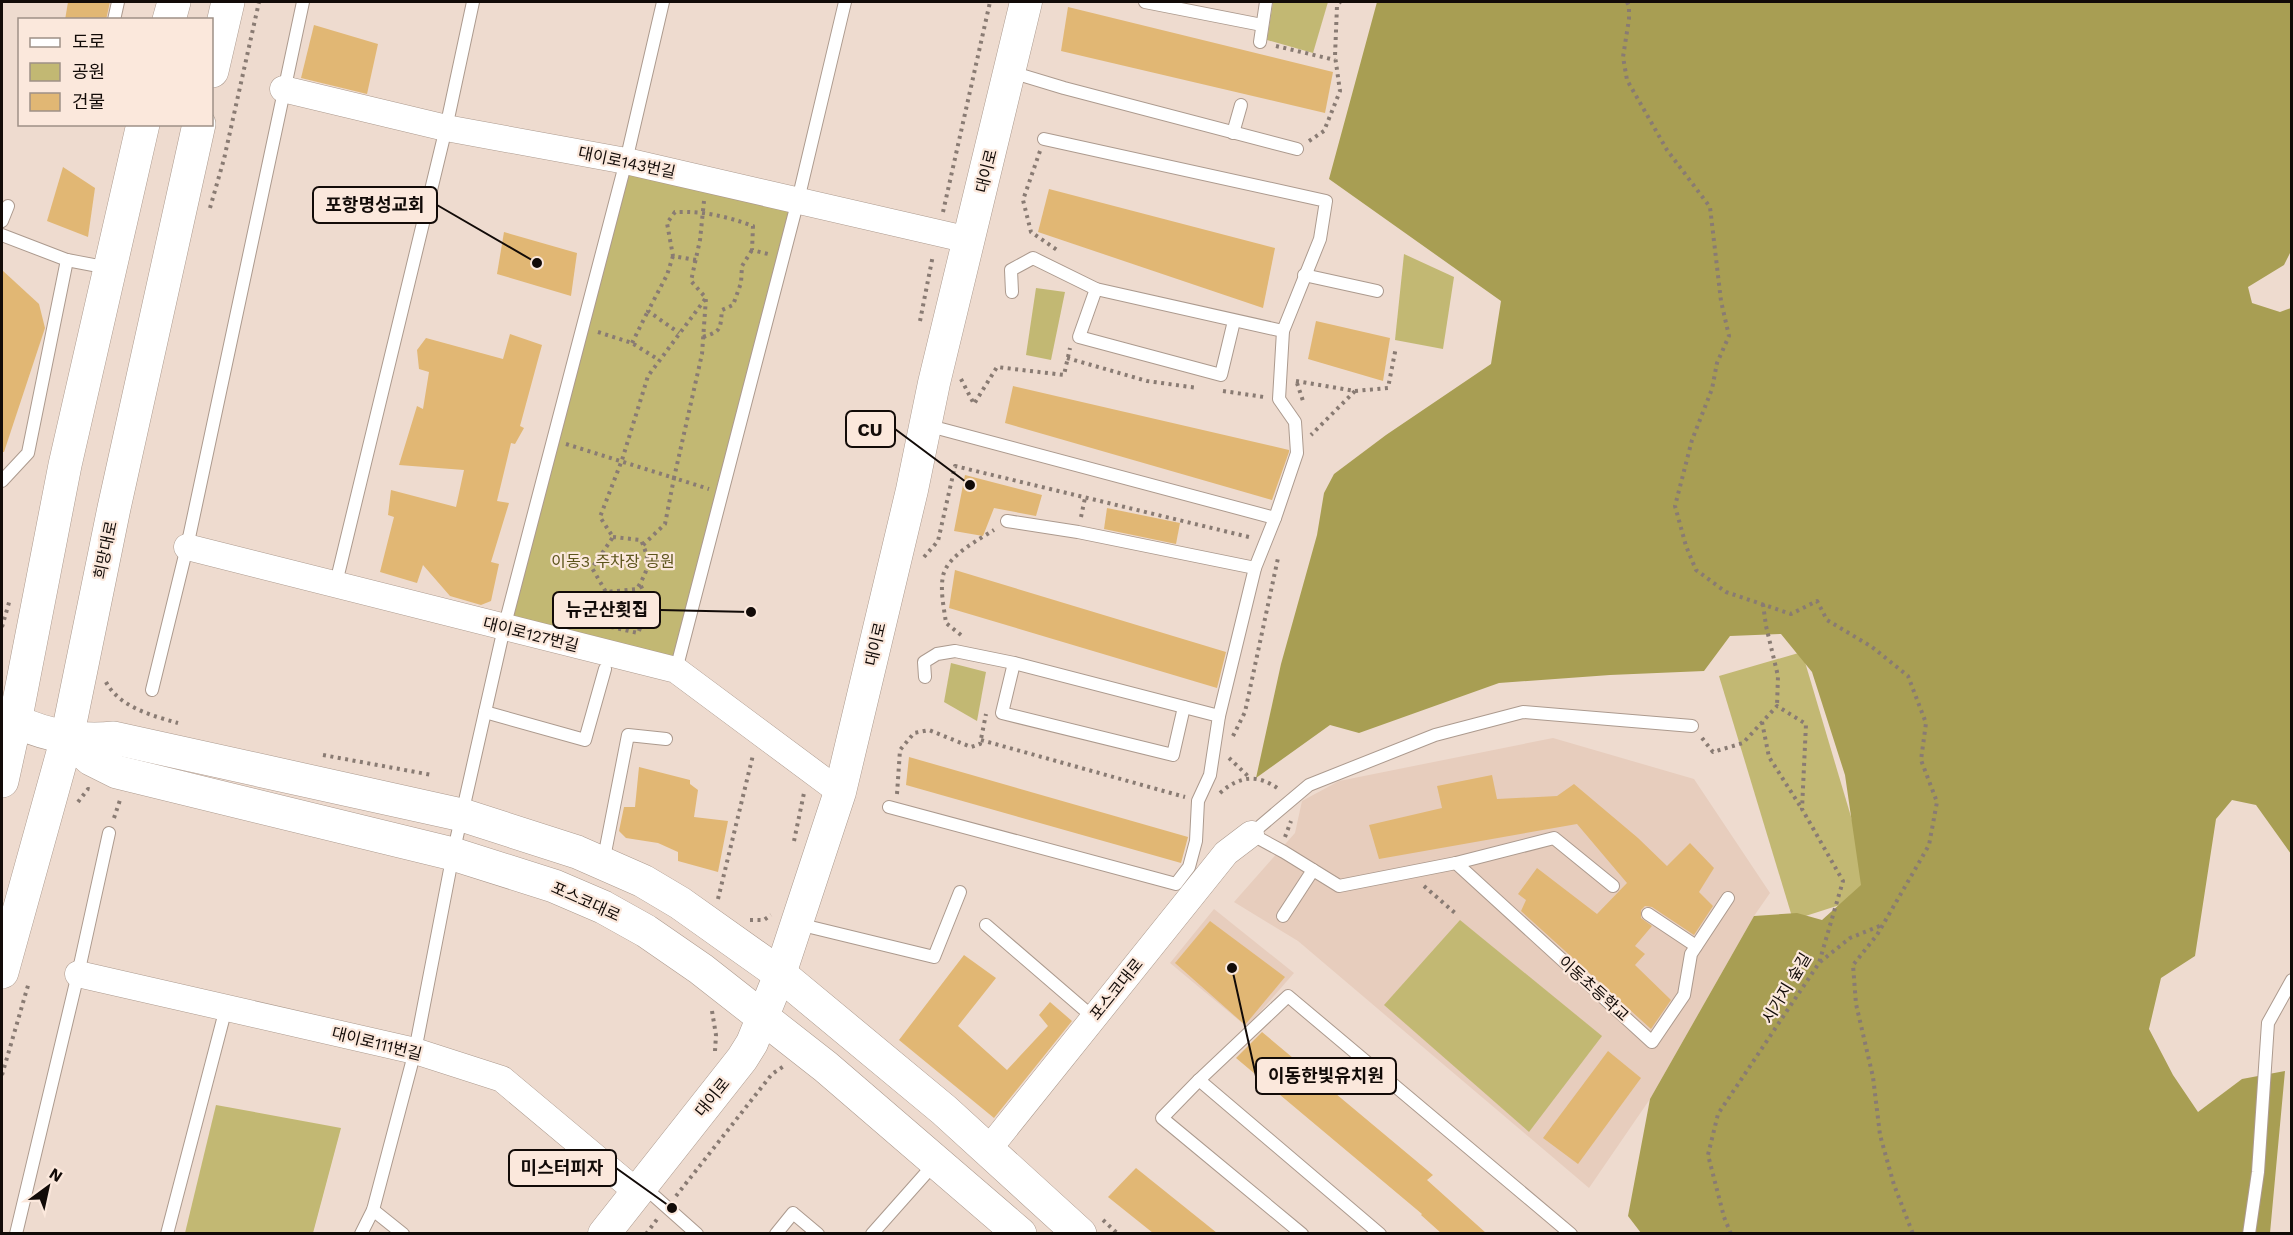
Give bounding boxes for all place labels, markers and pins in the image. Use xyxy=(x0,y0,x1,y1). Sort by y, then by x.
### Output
callout: 포항명성교회 xyxy=(313,187,437,223)
callout: CU xyxy=(846,411,895,447)
callout: 뉴군산횟집 xyxy=(553,592,660,628)
callout: 이동한빛유치원 xyxy=(1256,1058,1396,1094)
callout: 미스터피자 xyxy=(509,1150,616,1186)

